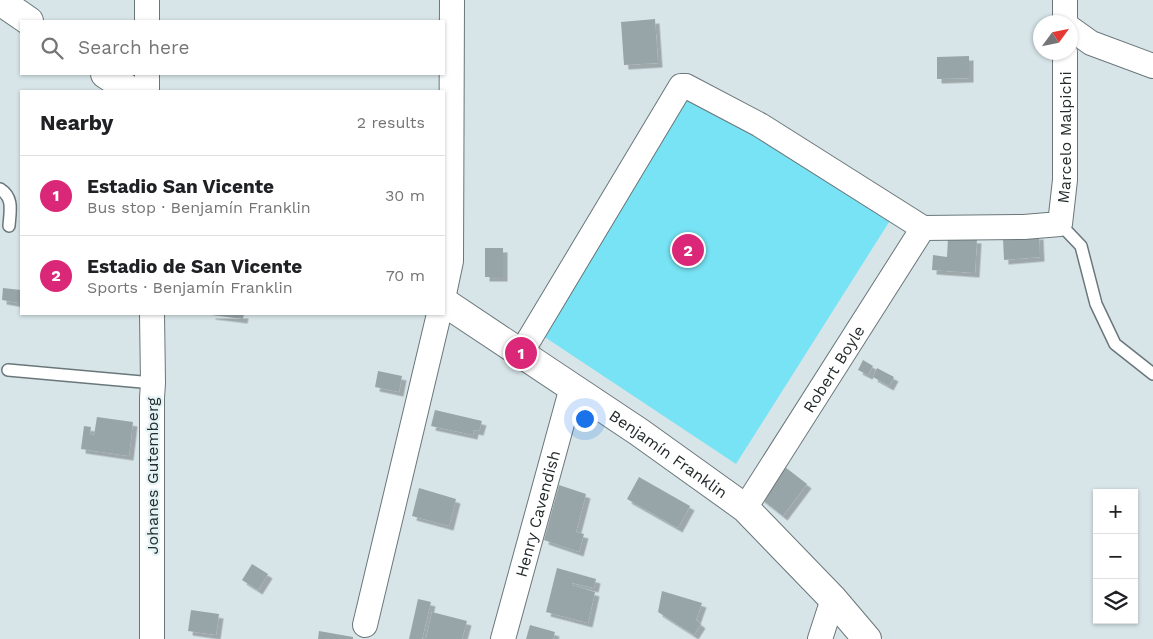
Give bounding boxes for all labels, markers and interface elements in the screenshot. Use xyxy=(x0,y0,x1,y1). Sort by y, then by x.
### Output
north arrow xyxy=(1033,15,1078,60)
search box xyxy=(20,20,445,75)
icon: search xyxy=(38,34,66,62)
text: Search here xyxy=(78,36,189,59)
street label: Marcelo Malpichi xyxy=(1053,71,1075,204)
text: Nearby xyxy=(40,110,113,135)
text: 2 results xyxy=(357,113,425,132)
text: Estadio San Vicente xyxy=(87,175,274,198)
text: 1 xyxy=(53,186,59,205)
text: 30 m xyxy=(385,186,425,205)
text: Bus stop · Benjamín Franklin xyxy=(87,198,311,217)
pin: 2 xyxy=(672,231,704,269)
text: Estadio de San Vicente xyxy=(87,255,302,278)
text: 2 xyxy=(51,266,61,285)
text: 70 m xyxy=(386,266,425,285)
text: Sports · Benjamín Franklin xyxy=(87,278,293,297)
street label: Robert Boyle xyxy=(799,322,869,416)
pin: 1 xyxy=(505,334,537,372)
street label: Johanes Gutemberg xyxy=(143,397,162,555)
your location xyxy=(572,406,598,432)
street label: Benjamín Franklin xyxy=(606,406,731,502)
street label: Henry Cavendish xyxy=(511,448,564,579)
map controls xyxy=(1093,489,1138,624)
button: + xyxy=(1093,489,1138,534)
button: − xyxy=(1093,534,1138,579)
button: layers xyxy=(1093,579,1138,624)

